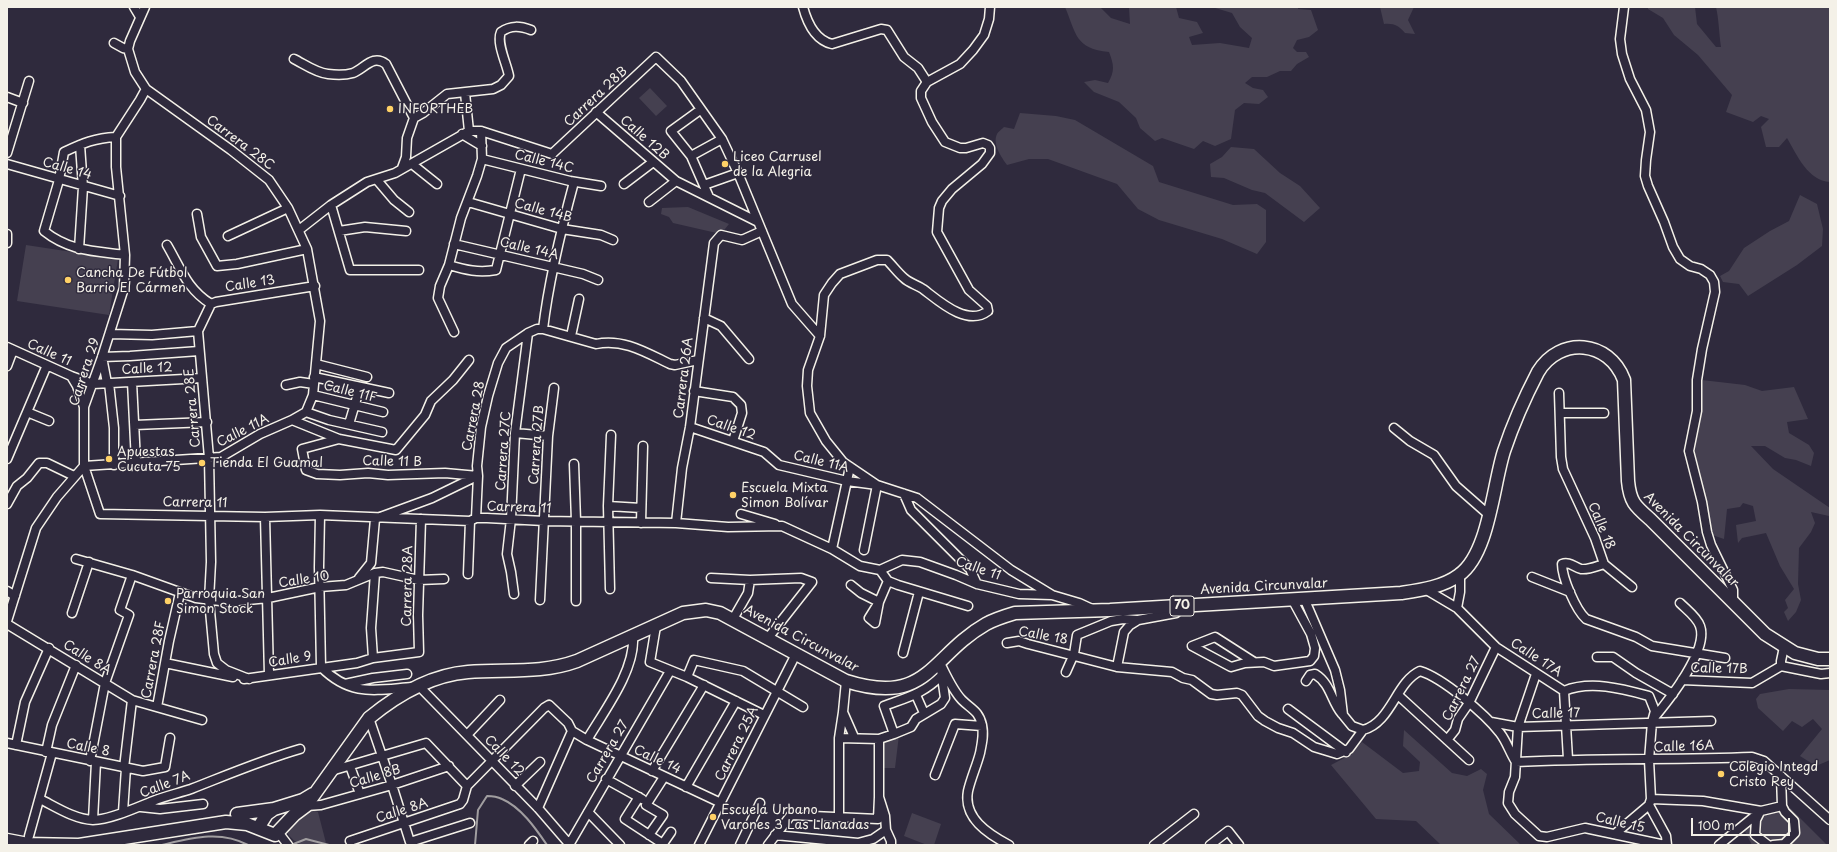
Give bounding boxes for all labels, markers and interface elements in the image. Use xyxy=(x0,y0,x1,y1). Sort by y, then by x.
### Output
street label: Carrera 28B xyxy=(561,64,631,130)
place label: INFORTHEB xyxy=(398,101,473,117)
marker: INFORTHEB xyxy=(385,104,395,114)
street label: Carrera 28C xyxy=(203,112,277,174)
street label: Calle 12B xyxy=(616,113,672,163)
street label: Calle 14C xyxy=(513,147,575,177)
place label: Liceo Carrusel de la Alegria xyxy=(733,149,822,180)
street label: Calle 14 xyxy=(41,155,93,183)
marker: Liceo Carrusel de la Alegria xyxy=(720,159,730,169)
street label: Calle 14B xyxy=(513,196,573,226)
street label: Calle 14A xyxy=(498,235,560,263)
place label: Cancha De Fútbol Barrio El Cármen xyxy=(76,265,187,296)
street label: Calle 13 xyxy=(224,272,276,296)
marker: Cancha De Fútbol Barrio El Cármen xyxy=(63,275,73,285)
street label: Calle 11 xyxy=(24,336,74,370)
street label: Carrera 29 xyxy=(67,336,103,408)
street label: Carrera 26A xyxy=(671,336,697,420)
street label: Calle 12 xyxy=(121,360,173,378)
street label: Carrera 28E xyxy=(182,368,204,448)
street label: Calle 11F xyxy=(322,378,378,406)
street label: Carrera 28 xyxy=(460,380,488,452)
street label: Carrera 27B xyxy=(526,405,548,485)
street label: Calle 11A xyxy=(214,411,272,451)
street label: Carrera 27C xyxy=(493,411,515,491)
street label: Calle 12 xyxy=(704,412,758,444)
place label: Apuestas Cucuta 75 xyxy=(117,444,181,475)
street label: Calle 11A xyxy=(792,448,850,476)
marker: Apuestas Cucuta 75 xyxy=(104,454,114,464)
street label: Calle 11 B xyxy=(362,454,422,470)
place label: Tienda El Guamal xyxy=(210,455,323,471)
marker: Tienda El Guamal xyxy=(197,458,207,468)
place label: Escuela Mixta Simon Bolívar xyxy=(741,480,828,511)
street label: Avenida Circunvalar xyxy=(1640,489,1742,591)
marker: Escuela Mixta Simon Bolívar xyxy=(728,490,738,500)
street label: Carrera 11 xyxy=(162,495,228,511)
street label: Carrera 11 xyxy=(486,499,552,517)
street label: Calle 18 xyxy=(1584,500,1618,552)
street label: Carrera 28A xyxy=(399,545,417,627)
street label: Calle 11 xyxy=(953,554,1003,584)
street label: Calle 10 xyxy=(277,568,331,592)
street label: Avenida Circunvalar xyxy=(1200,576,1328,598)
place label: Parroquia San Simon Stock xyxy=(176,586,265,617)
marker: Parroquia San Simon Stock xyxy=(163,596,173,606)
road number: 70 xyxy=(1170,596,1194,616)
street label: Avenida Circunvalar xyxy=(741,602,861,676)
street label: Carrera 28F xyxy=(139,620,169,700)
street label: Calle 18 xyxy=(1017,624,1069,648)
street label: Calle 17A xyxy=(1507,636,1565,680)
street label: Calle 8A xyxy=(60,637,114,679)
street label: Calle 9 xyxy=(267,649,313,671)
street label: Carrera 27 xyxy=(1440,654,1484,724)
street label: Calle 17B xyxy=(1690,661,1748,677)
street label: Carrera 25A xyxy=(712,704,762,784)
street label: Calle 17 xyxy=(1532,706,1580,722)
street label: Carrera 27 xyxy=(584,718,632,786)
street label: Calle 12 xyxy=(481,732,527,780)
street label: Calle 8 xyxy=(65,736,111,760)
street label: Calle 16A xyxy=(1653,738,1715,756)
street label: Calle 14 xyxy=(631,742,683,778)
place label: Colegio Integd Cristo Rey xyxy=(1729,759,1818,790)
street label: Calle 8B xyxy=(348,762,402,792)
street label: Calle 7A xyxy=(138,768,192,802)
marker: Colegio Integd Cristo Rey xyxy=(1716,769,1726,779)
street label: Calle 8A xyxy=(374,795,430,827)
place label: Escuela Urbano Varones 3 Las Llanadas xyxy=(721,802,869,833)
street label: Calle 15 xyxy=(1594,810,1646,836)
scale bar xyxy=(1693,810,1792,836)
marker: Escuela Urbano Varones 3 Las Llanadas xyxy=(708,812,718,822)
text: 100 m xyxy=(1698,816,1735,834)

